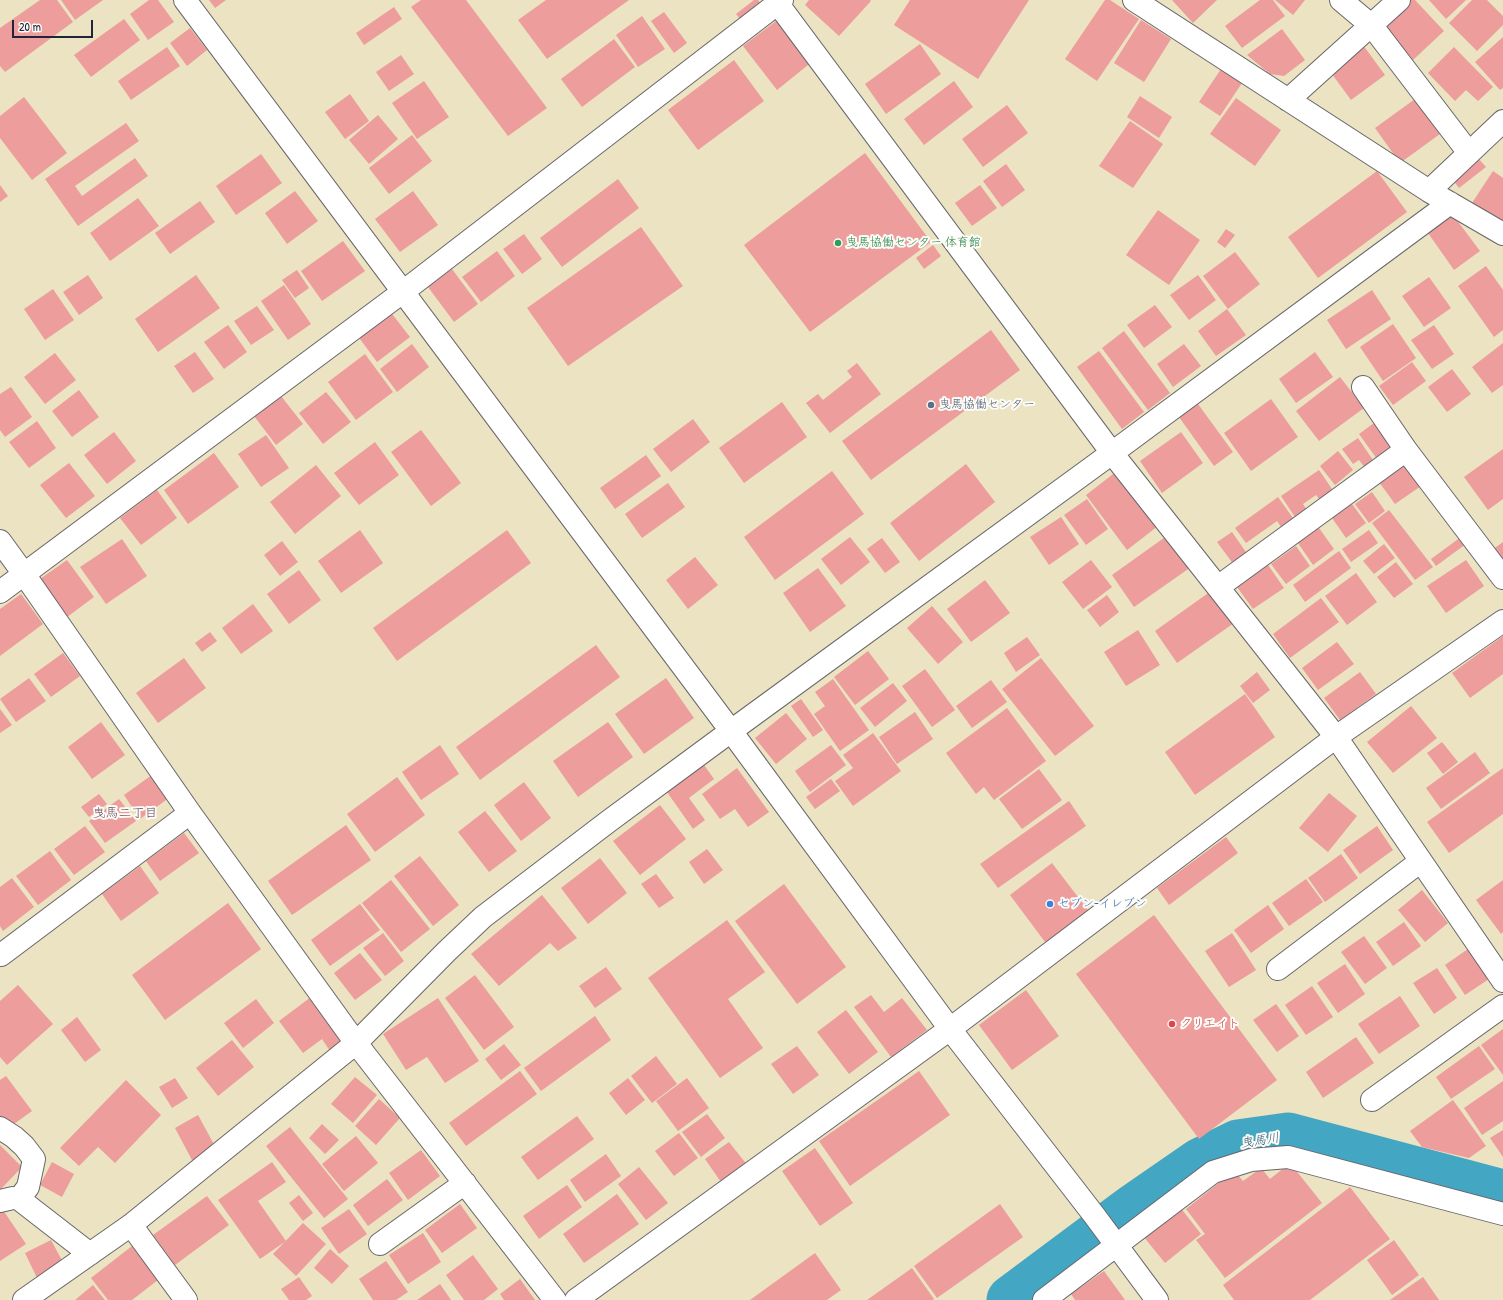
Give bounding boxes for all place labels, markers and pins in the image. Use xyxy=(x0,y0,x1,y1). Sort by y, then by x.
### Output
place label: 曳馬協働センター 体育館 xyxy=(846,236,981,250)
marker: 曳馬協働センター 体育館 xyxy=(833,238,843,248)
place label: 曳馬協働センター xyxy=(939,398,1035,412)
marker: 曳馬協働センター xyxy=(926,400,936,410)
place label: セブン-イレブン xyxy=(1058,897,1147,911)
marker: セブン-イレブン xyxy=(1045,899,1055,909)
place label: クリエイト xyxy=(1180,1017,1240,1031)
marker: クリエイト xyxy=(1167,1019,1177,1029)

